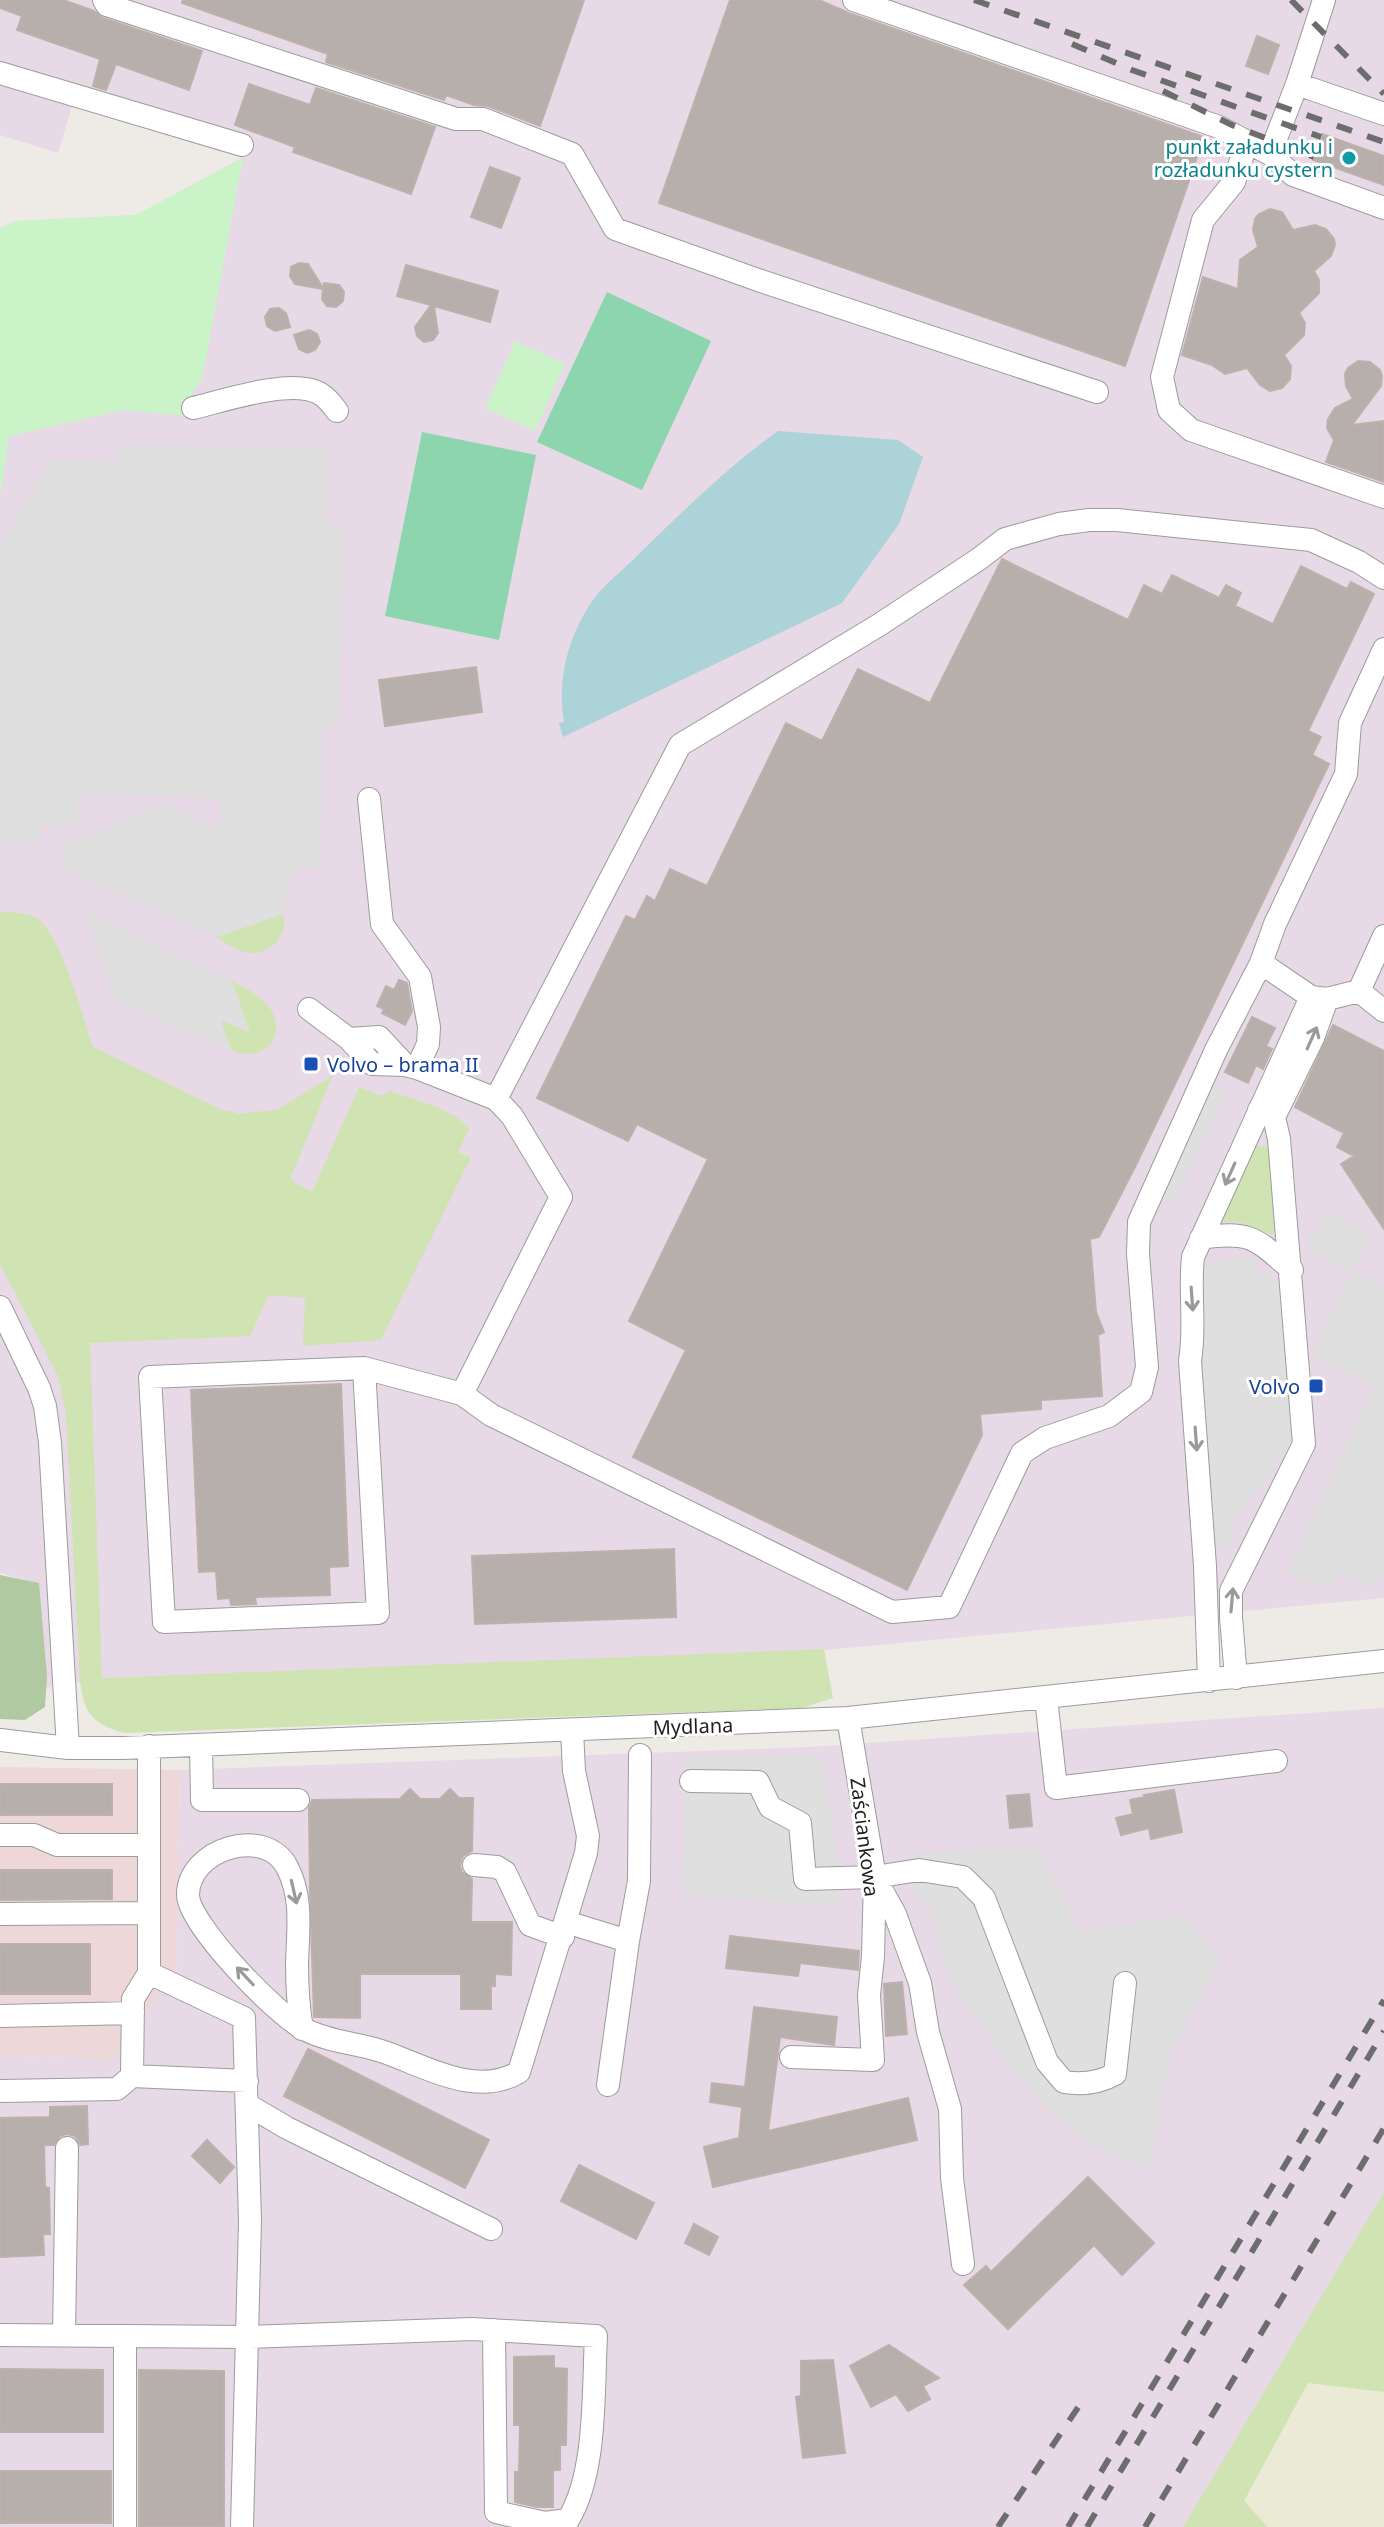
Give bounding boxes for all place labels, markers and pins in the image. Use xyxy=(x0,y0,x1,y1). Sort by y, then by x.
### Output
place label: punkt załadunku i rozładunku cystern xyxy=(1154,133,1333,183)
marker: punkt załadunku i rozładunku cystern xyxy=(1340,149,1358,167)
place label: Volvo – brama II xyxy=(327,1051,479,1078)
marker: Volvo – brama II xyxy=(302,1055,320,1073)
place label: Volvo xyxy=(1249,1373,1300,1400)
marker: Volvo xyxy=(1307,1377,1325,1395)

